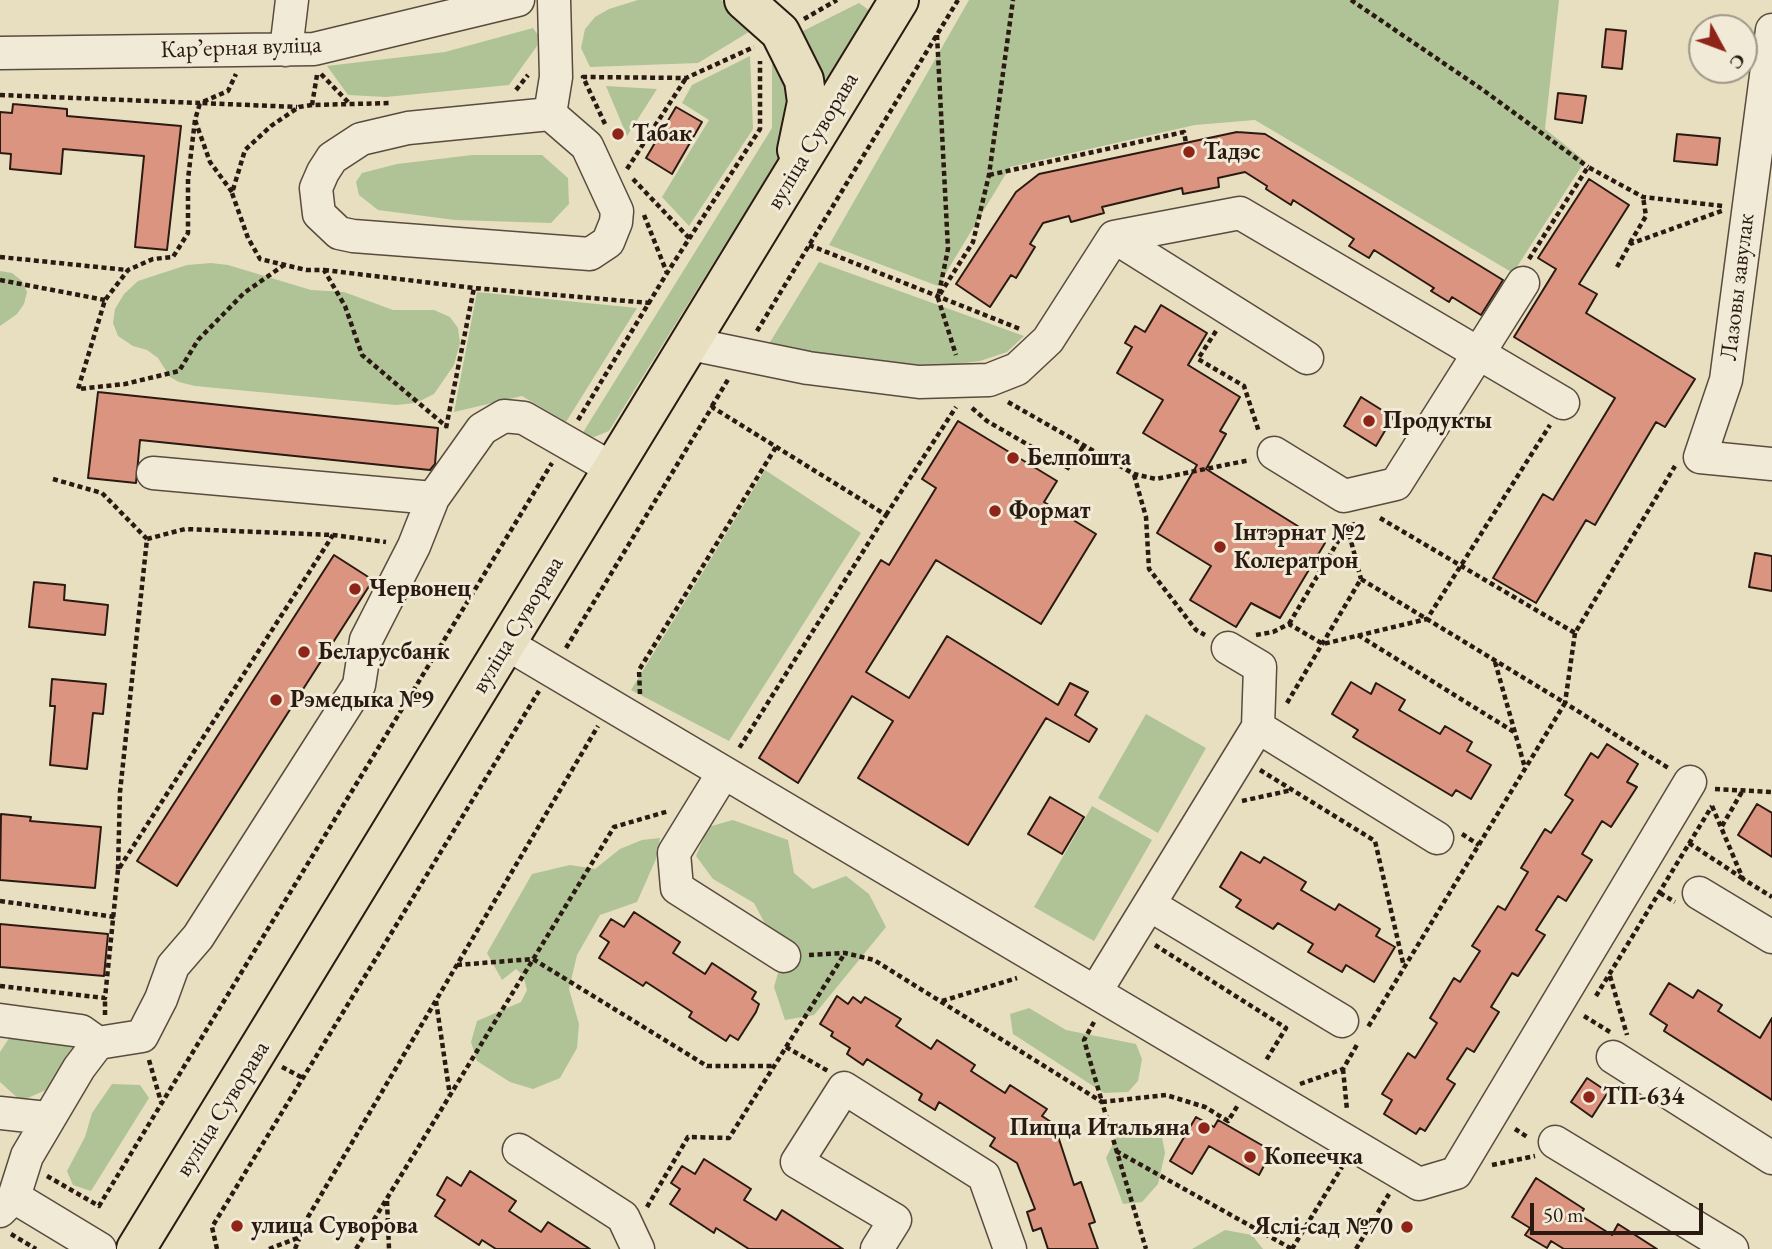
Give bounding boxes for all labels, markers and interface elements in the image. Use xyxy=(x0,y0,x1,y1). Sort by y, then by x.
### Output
north arrow xyxy=(1688,14,1758,84)
street label: Карʼерная вуліца xyxy=(160,31,322,65)
text: С xyxy=(1724,48,1752,75)
street label: вуліца Суворава xyxy=(761,67,865,215)
place label: Табак xyxy=(632,120,692,148)
marker: Табак xyxy=(610,126,626,142)
place label: Тадэс xyxy=(1203,138,1260,166)
marker: Тадэс xyxy=(1181,144,1197,160)
street label: Лазовы завулак xyxy=(1715,212,1761,362)
place label: Продукты xyxy=(1383,407,1492,435)
marker: Продукты xyxy=(1361,413,1377,429)
place label: Белпошта xyxy=(1027,444,1131,472)
marker: Белпошта xyxy=(1005,450,1021,466)
place label: Формат xyxy=(1009,497,1091,525)
marker: Формат xyxy=(987,503,1003,519)
place label: Інтэрнат №2 Колератрон xyxy=(1234,519,1366,575)
marker: Інтэрнат №2 Колератрон xyxy=(1212,539,1228,555)
street label: вуліца Суворава xyxy=(466,551,570,699)
place label: Червонец xyxy=(369,575,471,603)
marker: Червонец xyxy=(347,581,363,597)
place label: Беларусбанк xyxy=(318,638,450,666)
marker: Беларусбанк xyxy=(296,644,312,660)
place label: Рэмедыка №9 xyxy=(290,686,434,714)
marker: Рэмедыка №9 xyxy=(268,692,284,708)
street label: вуліца Суворава xyxy=(170,1036,276,1182)
place label: ТП-634 xyxy=(1603,1083,1684,1111)
marker: ТП-634 xyxy=(1581,1089,1597,1105)
place label: Пицца Итальяна xyxy=(1010,1114,1190,1142)
marker: Пицца Итальяна xyxy=(1196,1120,1212,1136)
place label: Копеечка xyxy=(1264,1143,1363,1171)
marker: Копеечка xyxy=(1242,1149,1258,1165)
scale bar xyxy=(1534,1190,1707,1234)
text: 50 m xyxy=(1543,1201,1584,1228)
place label: улица Суворова xyxy=(251,1212,418,1240)
place label: Яслі-сад №70 xyxy=(1253,1213,1393,1241)
marker: улица Суворова xyxy=(229,1218,245,1234)
marker: Яслі-сад №70 xyxy=(1399,1219,1415,1235)

